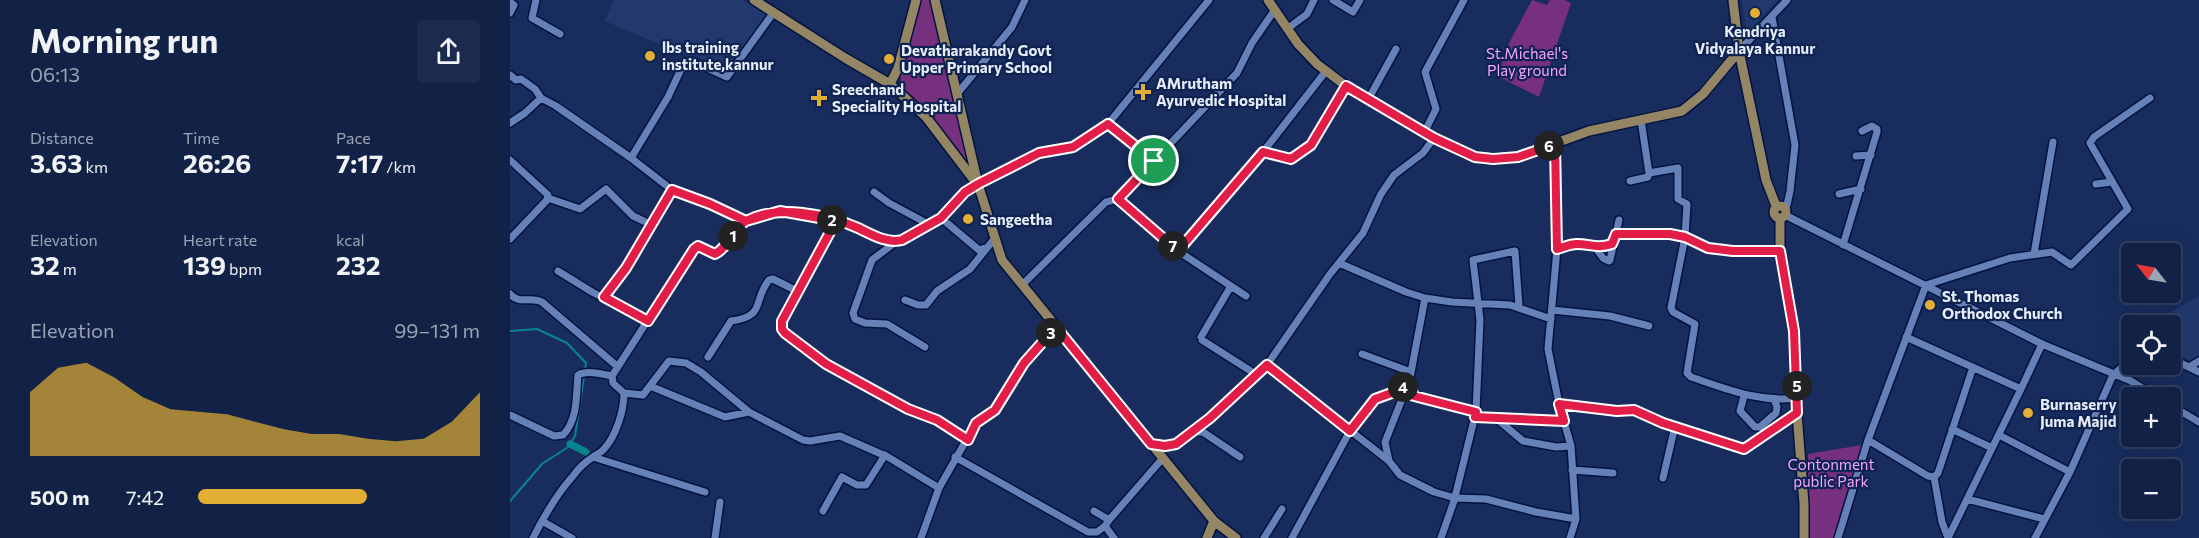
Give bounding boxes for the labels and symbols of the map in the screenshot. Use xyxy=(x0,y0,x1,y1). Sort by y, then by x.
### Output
marker: Kendriya Vidyalaya Kannur xyxy=(1748,6,1762,20)
place label: Kendriya Vidyalaya Kannur xyxy=(1695,22,1815,57)
place label: lbs training institute,kannur xyxy=(662,38,774,73)
place label: Devatharakandy Govt Upper Primary School xyxy=(901,41,1052,76)
park label: St.Michael's Play ground xyxy=(1486,44,1568,79)
marker: lbs training institute,kannur xyxy=(643,49,657,63)
marker: Devatharakandy Govt Upper Primary School xyxy=(882,52,896,66)
place label: AMrutham Ayurvedic Hospital xyxy=(1156,74,1286,109)
place label: Sreechand Speciality Hospital xyxy=(832,80,961,115)
marker: AMrutham Ayurvedic Hospital xyxy=(1134,83,1152,101)
marker: Sreechand Speciality Hospital xyxy=(810,89,828,107)
pin: 6 xyxy=(1534,131,1564,161)
pin xyxy=(1128,135,1179,186)
pin: 2 xyxy=(817,205,847,235)
place label: Sangeetha xyxy=(980,210,1052,228)
marker: Sangeetha xyxy=(961,212,975,226)
pin: 1 xyxy=(718,221,748,251)
pin: 7 xyxy=(1158,231,1188,261)
north arrow xyxy=(2121,243,2181,303)
place label: St. Thomas Orthodox Church xyxy=(1942,287,2063,322)
marker: St. Thomas Orthodox Church xyxy=(1923,298,1937,312)
pin: 3 xyxy=(1036,318,1066,348)
pin: 5 xyxy=(1782,371,1812,401)
pin: 4 xyxy=(1388,372,1418,402)
place label: Burnaserry Juma Majid xyxy=(2040,395,2118,430)
marker: Burnaserry Juma Majid xyxy=(2021,406,2035,420)
park label: Contonment public Park xyxy=(1787,455,1875,490)

